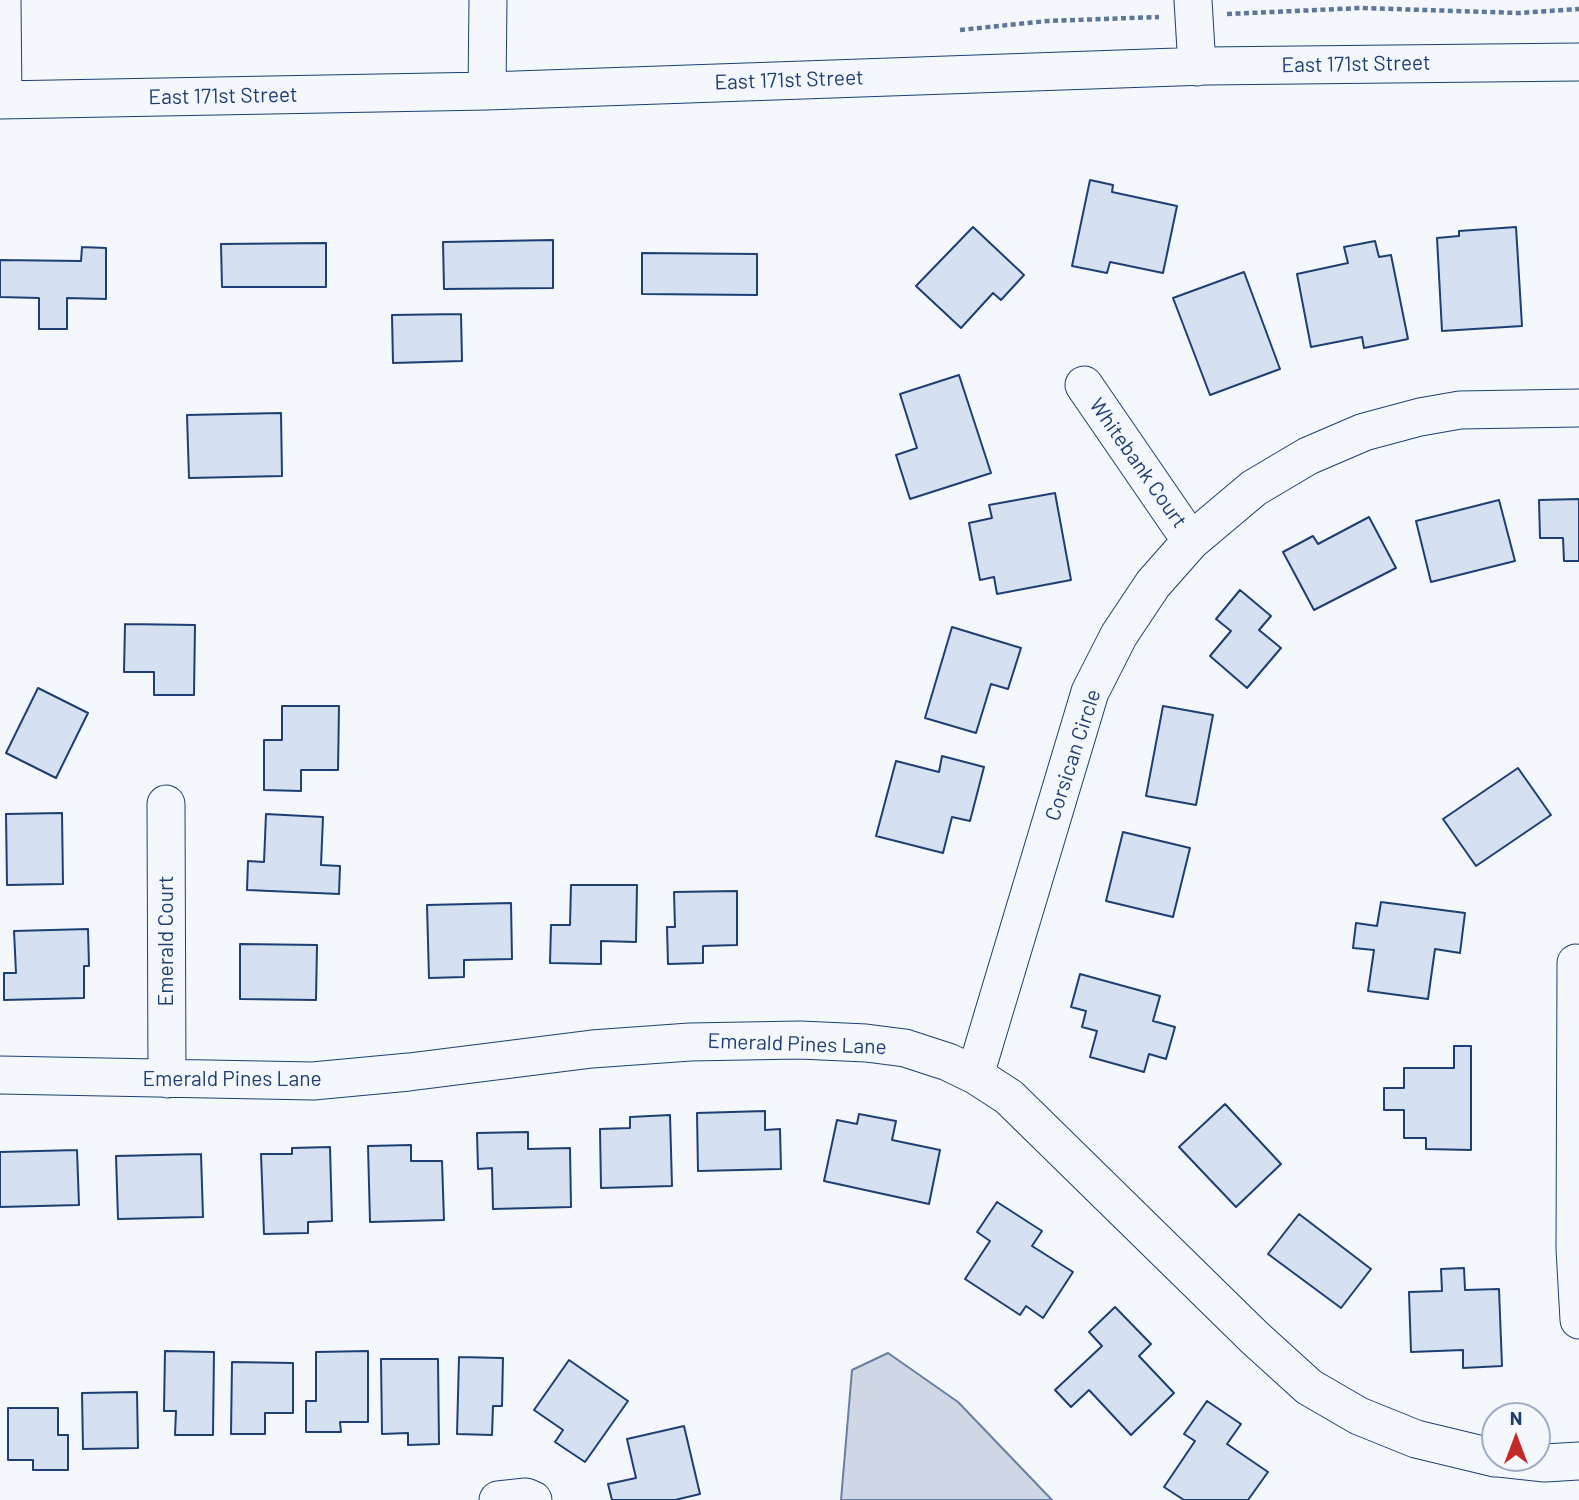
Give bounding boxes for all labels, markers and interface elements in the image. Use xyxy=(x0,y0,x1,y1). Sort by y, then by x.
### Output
street label: East 171st Street xyxy=(1281,50,1431,78)
street label: East 171st Street xyxy=(714,65,864,95)
street label: East 171st Street xyxy=(148,82,298,110)
street label: Whitebank Court xyxy=(1084,393,1192,533)
street label: Corsican Circle xyxy=(1040,686,1106,824)
street label: Emerald Court xyxy=(153,876,179,1006)
street label: Emerald Pines Lane xyxy=(707,1028,887,1060)
street label: Emerald Pines Lane xyxy=(142,1066,322,1092)
north arrow xyxy=(1481,1402,1551,1472)
text: N xyxy=(1510,1406,1522,1429)

